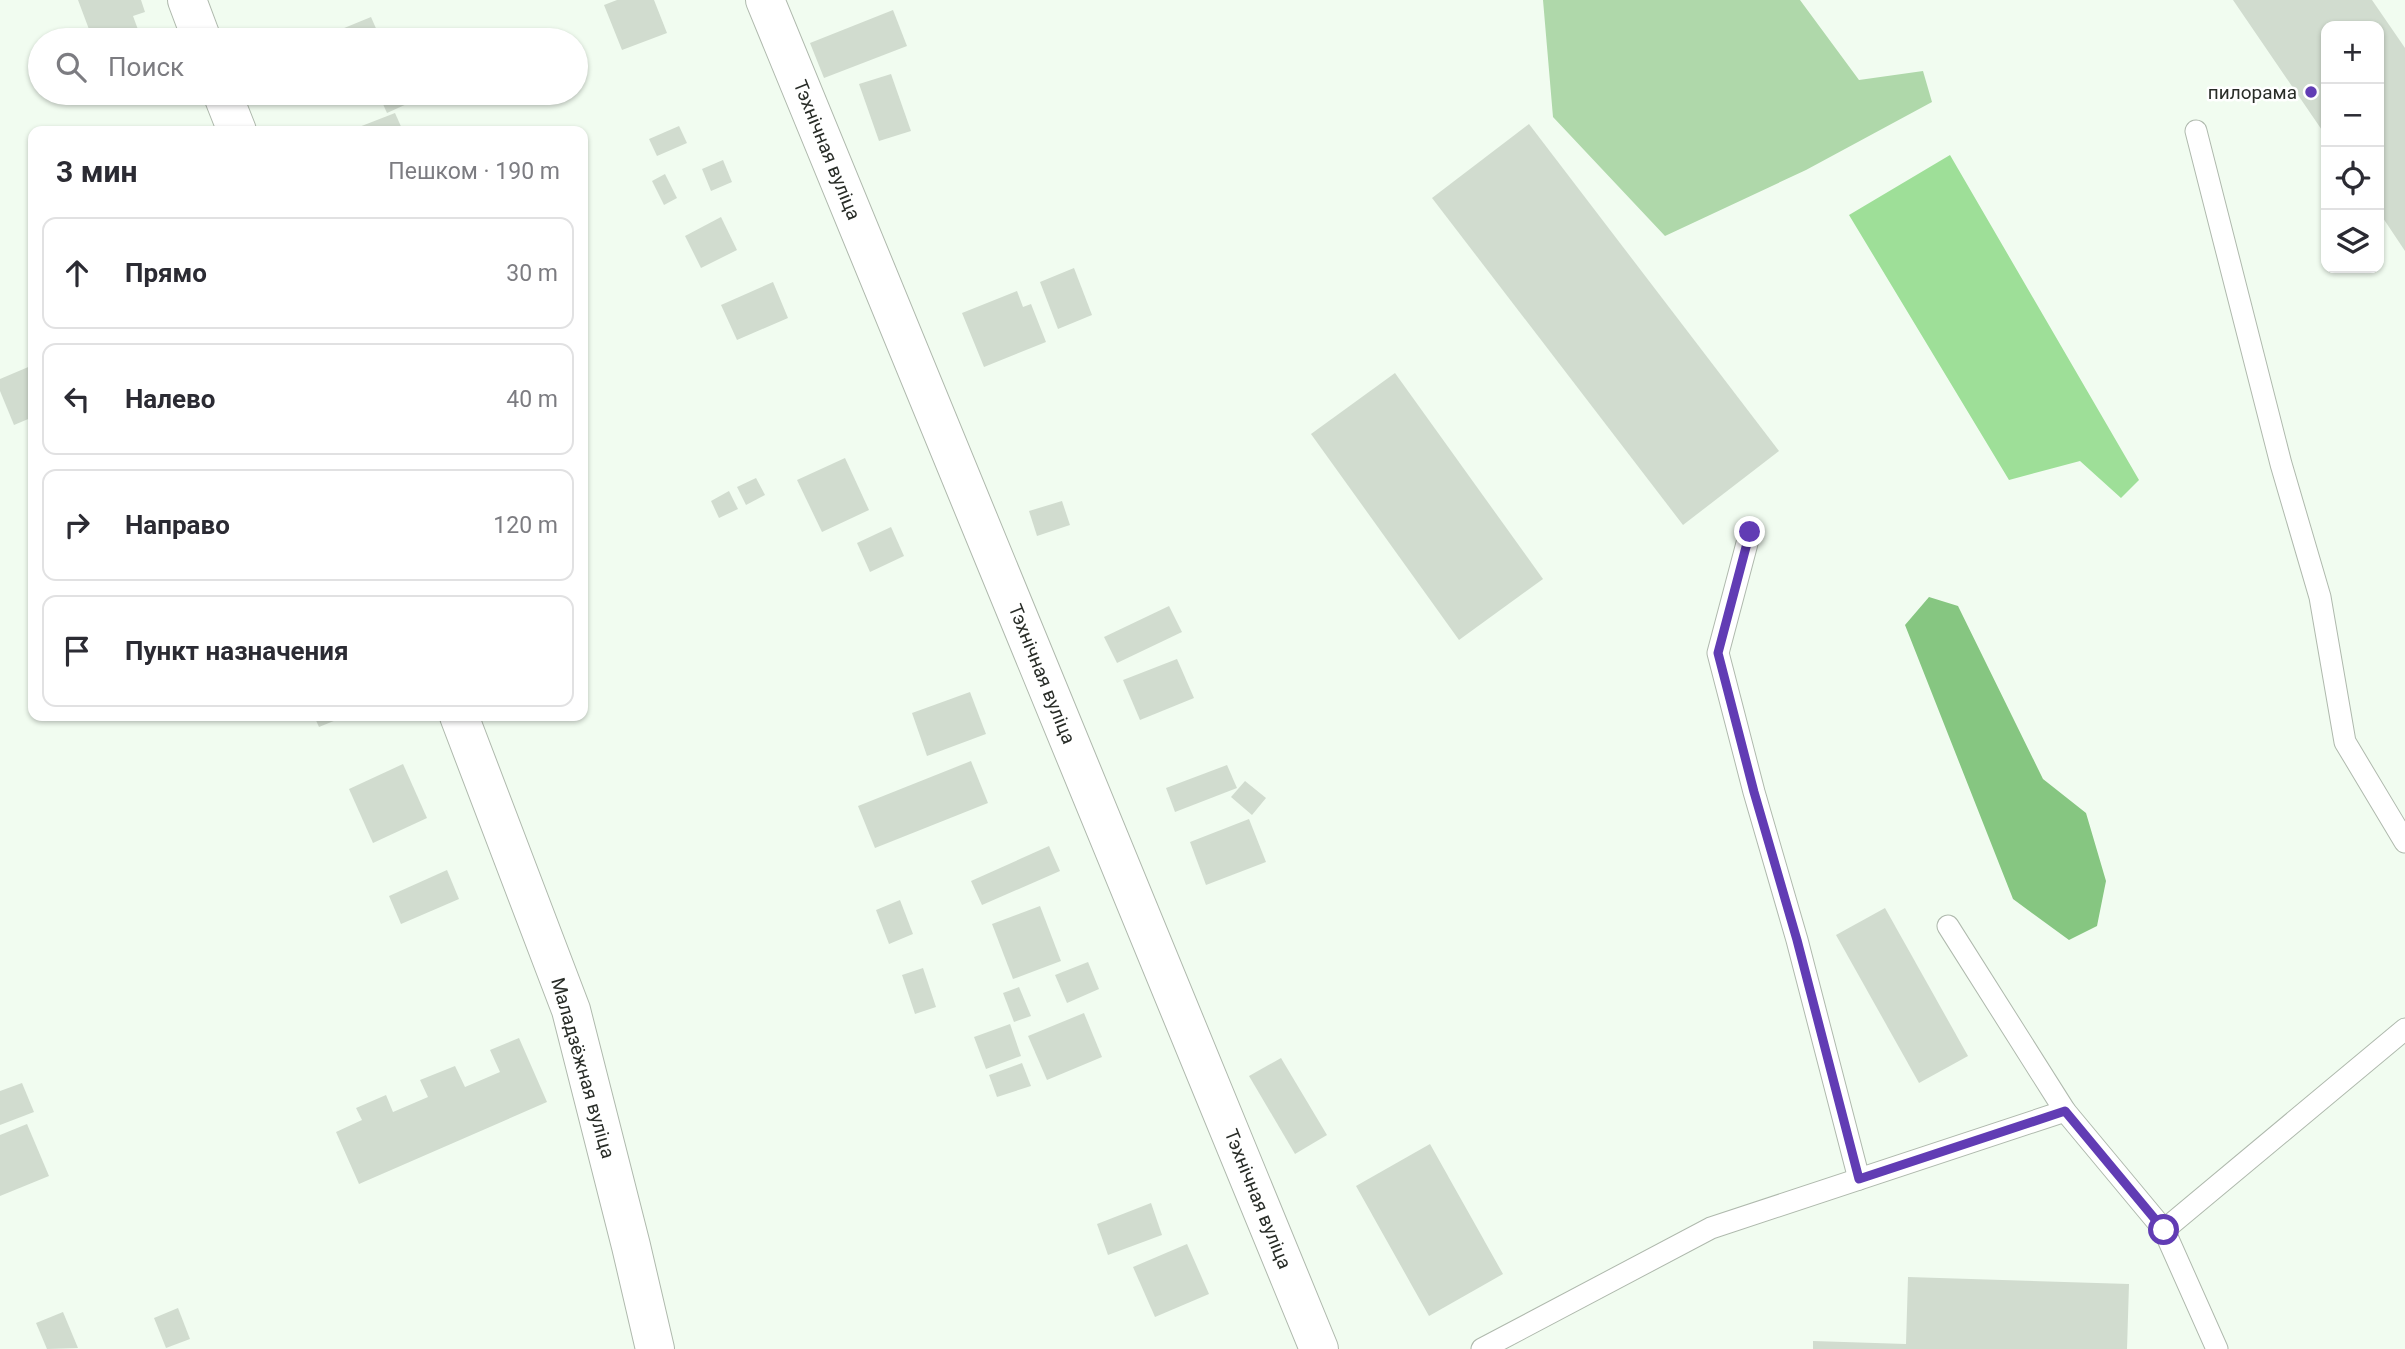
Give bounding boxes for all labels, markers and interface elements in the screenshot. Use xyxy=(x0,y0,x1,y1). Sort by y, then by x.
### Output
map controls xyxy=(2321,21,2384,273)
button: + xyxy=(2321,21,2384,84)
search box xyxy=(28,28,588,105)
icon: search xyxy=(52,48,90,86)
text: Поиск xyxy=(108,52,184,82)
street label: Тэхнічная вуліца xyxy=(789,77,865,223)
place label: пилорама xyxy=(2208,81,2297,104)
marker: пилорама xyxy=(2303,84,2319,100)
button: − xyxy=(2321,84,2384,147)
button: locate xyxy=(2321,147,2384,210)
text: 3 мин xyxy=(56,154,137,189)
text: Пешком · 190 m xyxy=(388,158,560,185)
button: layers xyxy=(2321,210,2384,273)
icon: ahead xyxy=(58,254,96,292)
text: Прямо xyxy=(125,258,207,288)
text: 30 m xyxy=(506,260,558,287)
icon: left xyxy=(58,380,96,418)
text: Налево xyxy=(125,384,215,414)
text: 40 m xyxy=(506,386,558,413)
icon: right xyxy=(58,506,96,544)
text: Направо xyxy=(125,510,230,540)
text: 120 m xyxy=(493,512,558,539)
route end xyxy=(1734,516,1765,547)
street label: Тэхнічная вуліца xyxy=(1004,601,1080,747)
icon: arrive xyxy=(58,632,96,670)
text: Пункт назначения xyxy=(125,636,349,666)
street label: Маладзёжная вуліца xyxy=(546,975,620,1161)
street label: Тэхнічная вуліца xyxy=(1220,1126,1296,1272)
route start xyxy=(2148,1214,2179,1245)

